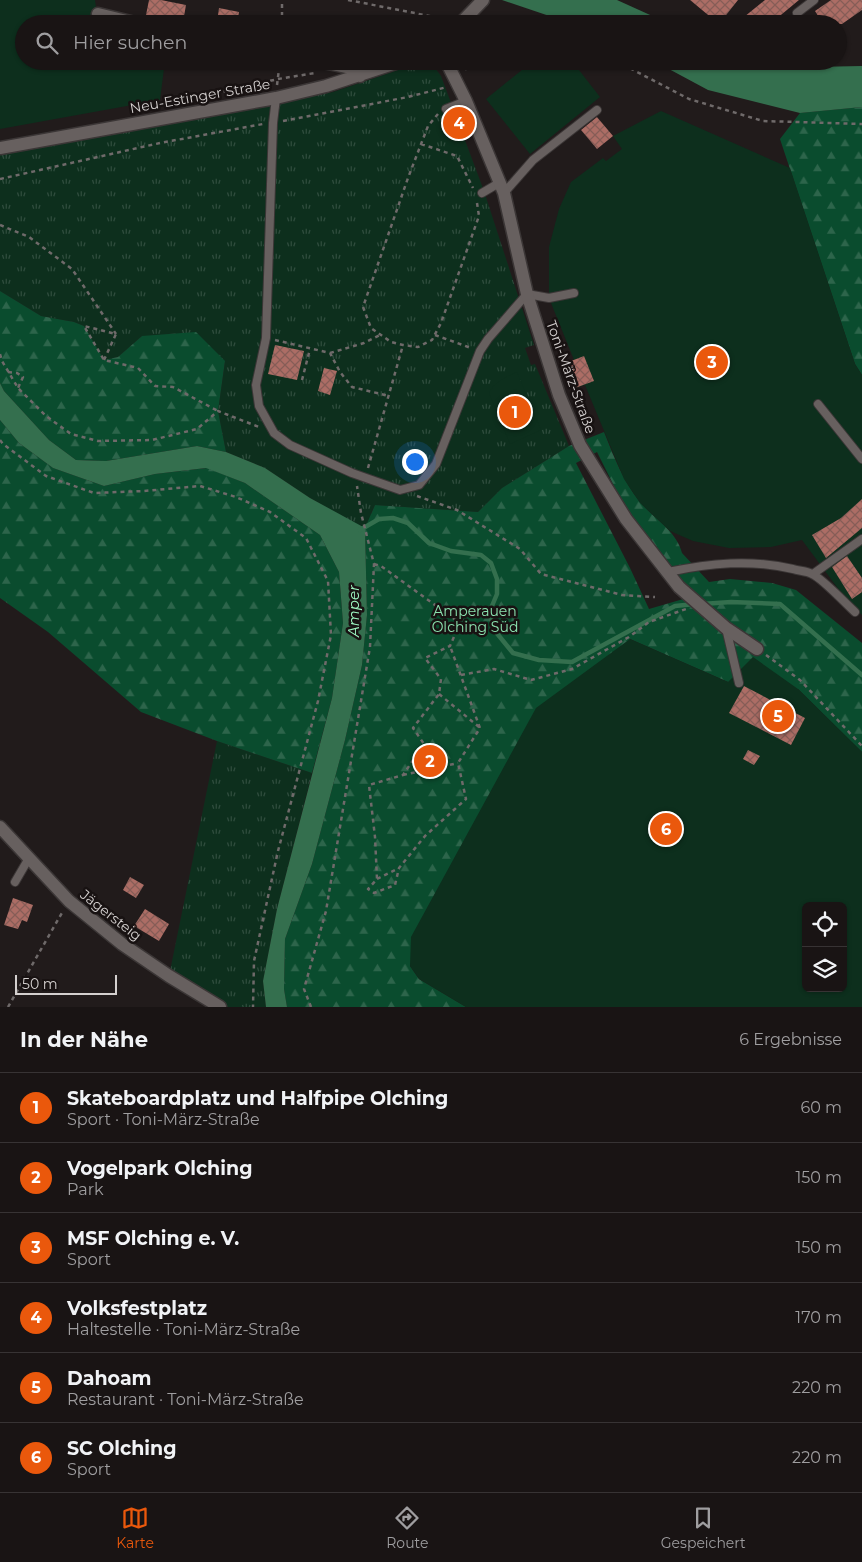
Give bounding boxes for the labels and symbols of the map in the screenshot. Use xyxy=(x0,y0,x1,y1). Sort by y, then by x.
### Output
street label: Neu-Estinger Straße xyxy=(128,75,272,117)
pin: 4 xyxy=(443,104,475,142)
street label: Toni-März-Straße xyxy=(542,318,600,436)
pin: 3 xyxy=(696,343,728,381)
pin: 1 xyxy=(499,393,531,431)
your location xyxy=(402,449,428,475)
water label: Amper xyxy=(344,584,363,638)
park label: Amperauen Olching Süd xyxy=(432,602,518,636)
pin: 5 xyxy=(762,697,794,735)
pin: 2 xyxy=(414,742,446,780)
pin: 6 xyxy=(650,810,682,848)
street label: Jägersteig xyxy=(76,885,145,945)
scale bar xyxy=(15,972,118,995)

